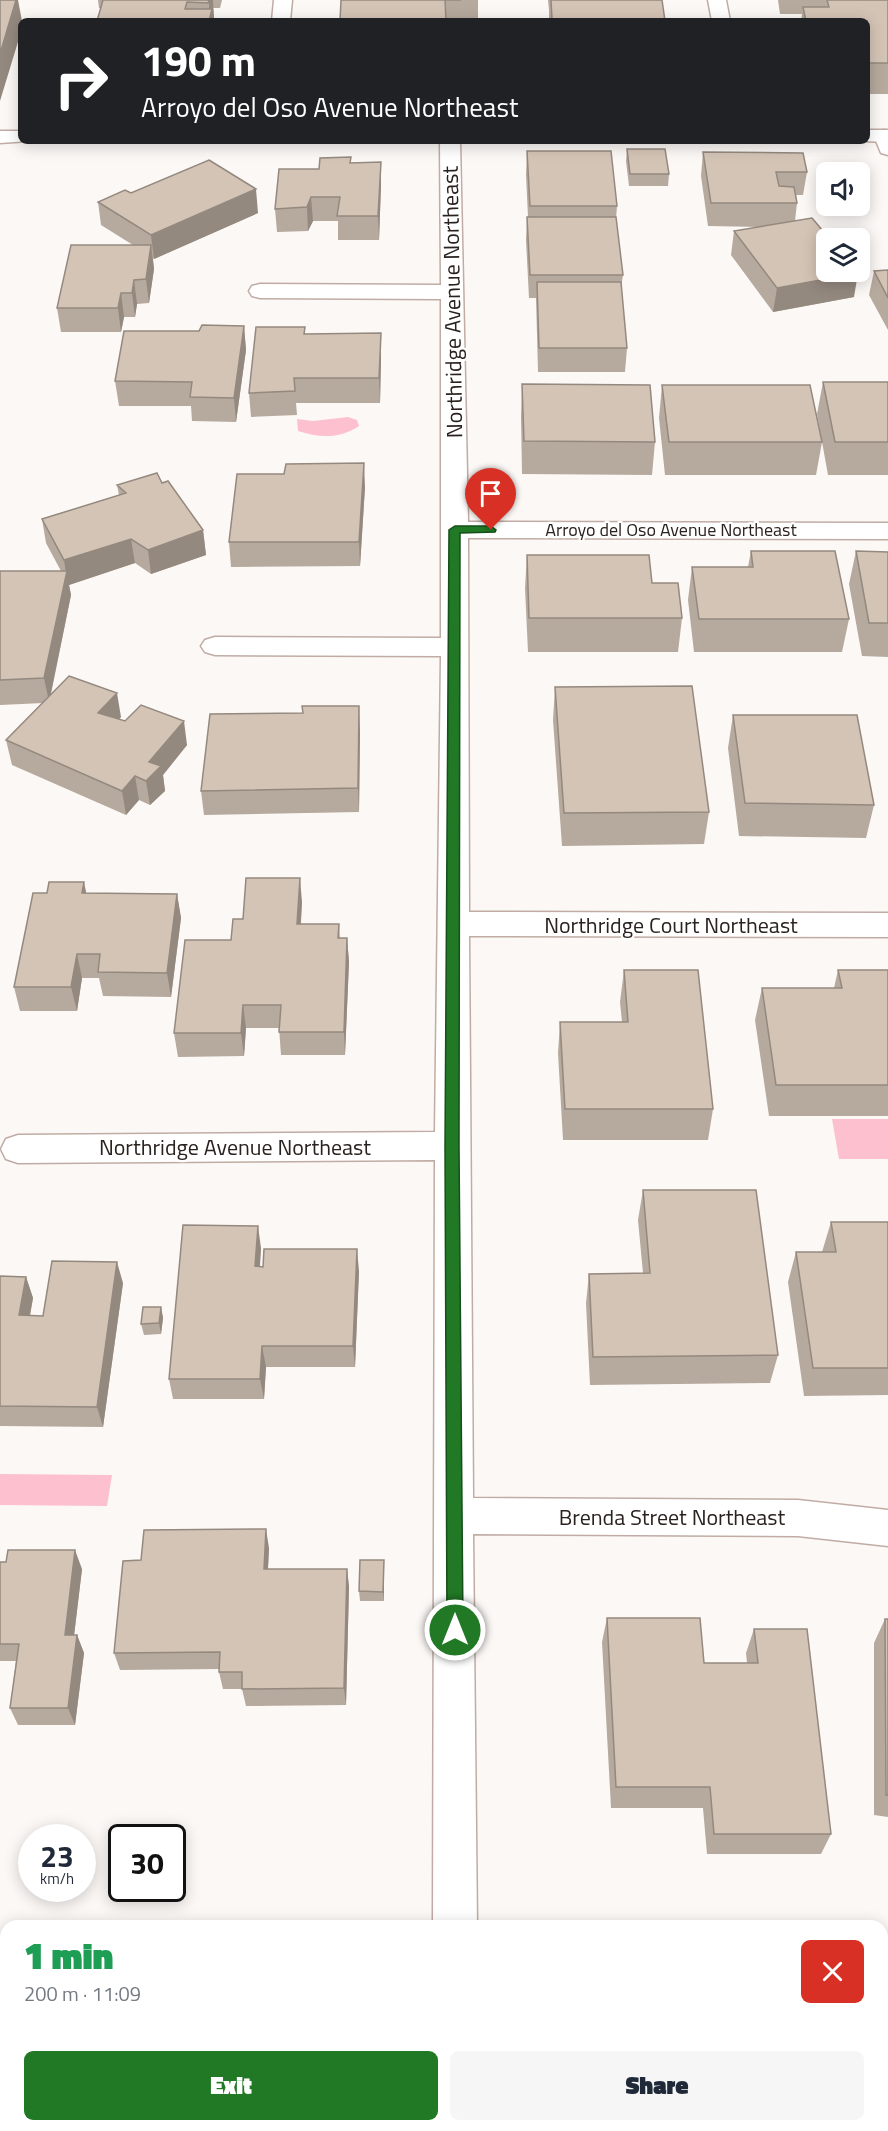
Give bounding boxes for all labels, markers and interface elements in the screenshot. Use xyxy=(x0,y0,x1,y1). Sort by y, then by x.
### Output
text: 190 m xyxy=(141,28,256,92)
icon: right xyxy=(42,42,120,120)
text: Arroyo del Oso Avenue Northeast xyxy=(141,86,518,127)
map controls xyxy=(816,162,870,282)
button: sound xyxy=(816,162,870,216)
street label: Northridge Avenue Northeast xyxy=(433,165,471,438)
button: layers xyxy=(816,228,870,282)
pin xyxy=(465,468,516,530)
icon: arrive xyxy=(474,477,507,510)
street label: Arroyo del Oso Avenue Northeast xyxy=(545,516,797,543)
street label: Northridge Court Northeast xyxy=(544,908,798,942)
street label: Northridge Avenue Northeast xyxy=(99,1130,371,1164)
street label: Brenda Street Northeast xyxy=(559,1500,786,1534)
position arrow xyxy=(423,1598,487,1662)
speed limit sign: 30 xyxy=(108,1824,186,1902)
text: 23 xyxy=(40,1833,74,1879)
text: km/h xyxy=(40,1867,74,1890)
text: 1 min xyxy=(24,1928,113,1983)
button: close xyxy=(801,1940,864,2003)
text: 200 m · 11:09 xyxy=(24,1978,141,2009)
button: Exit xyxy=(24,2051,438,2120)
button: Share xyxy=(450,2051,864,2120)

